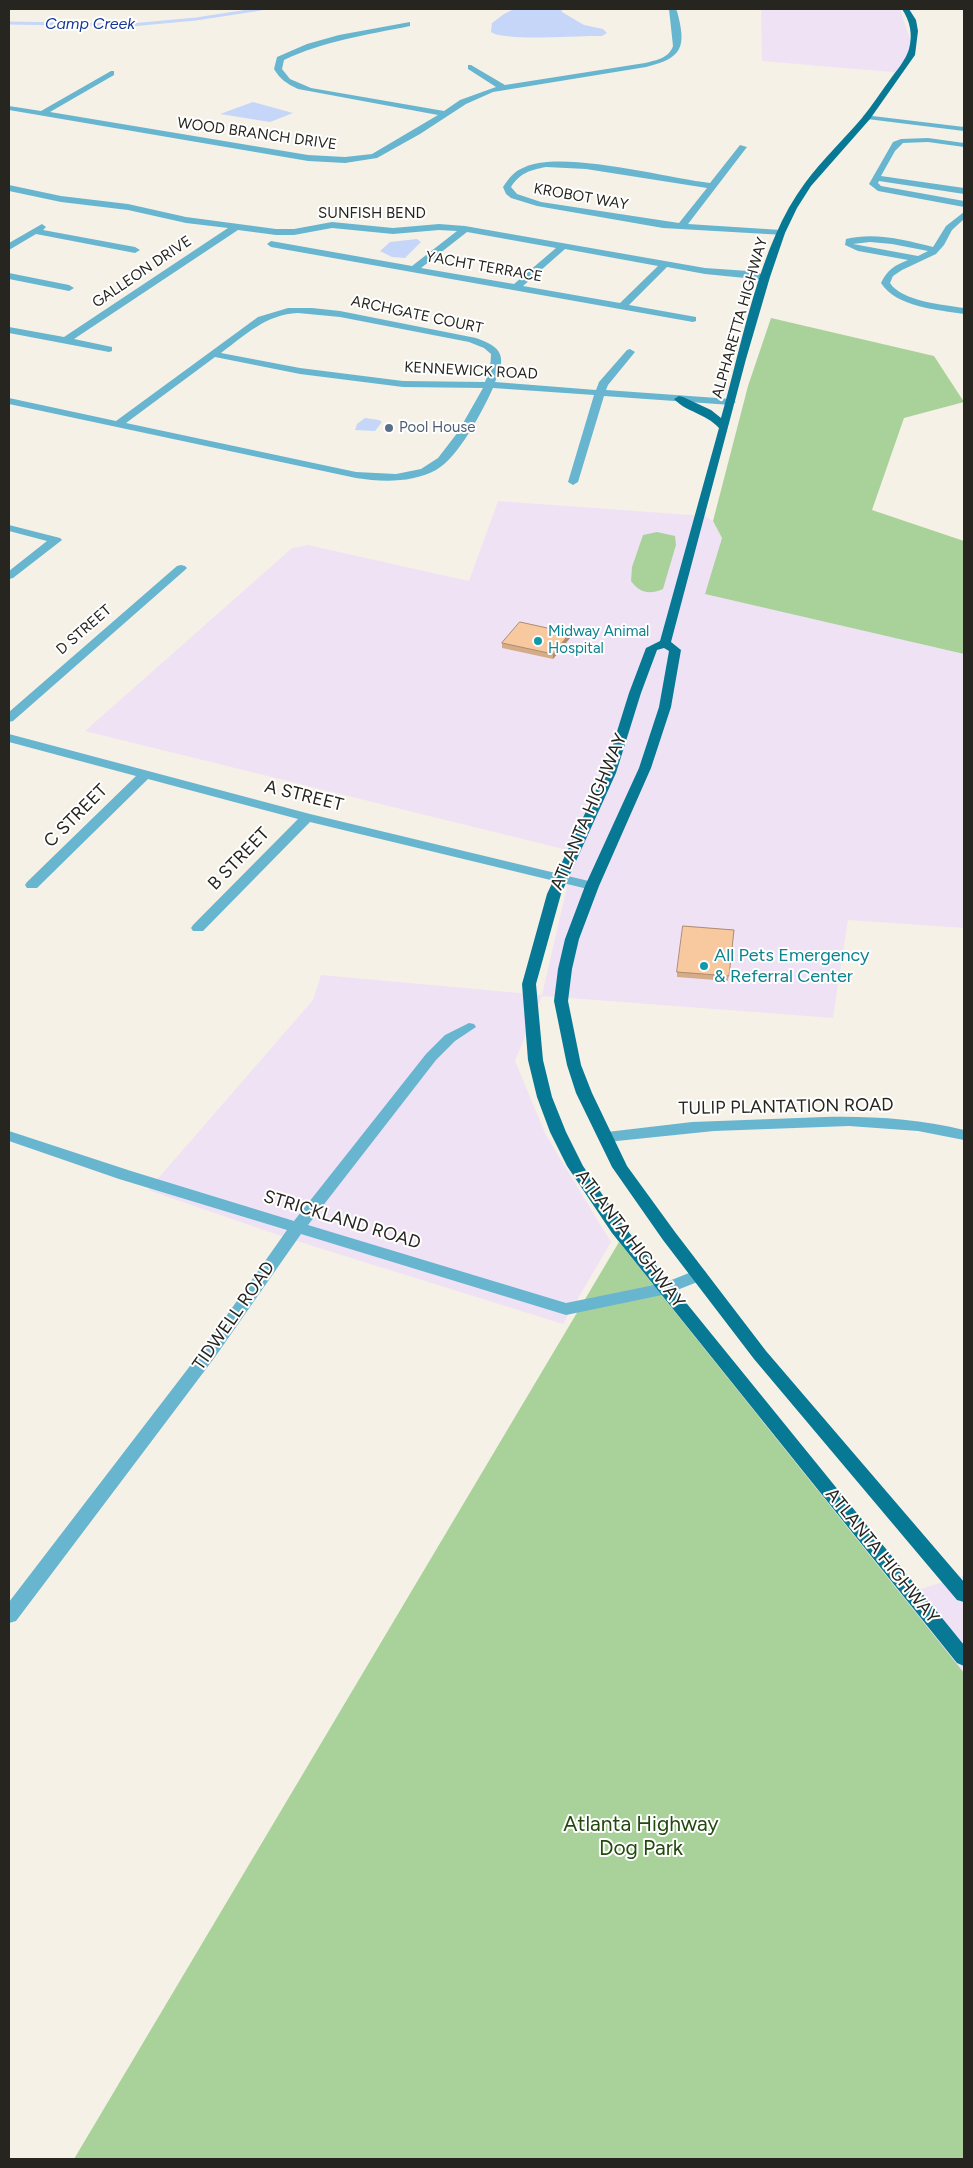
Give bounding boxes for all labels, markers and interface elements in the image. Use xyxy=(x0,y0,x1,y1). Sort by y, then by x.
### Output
water label: Camp Creek xyxy=(45,14,135,34)
street label: WOOD BRANCH DRIVE xyxy=(176,114,338,154)
street label: KROBOT WAY xyxy=(532,180,630,214)
street label: SUNFISH BEND xyxy=(318,205,426,223)
street label: GALLEON DRIVE xyxy=(89,232,195,312)
street label: ALPHARETTA HIGHWAY xyxy=(708,235,772,401)
street label: YACHT TERRACE xyxy=(424,248,544,286)
street label: ARCHGATE COURT xyxy=(349,292,485,338)
street label: KENNEWICK ROAD xyxy=(404,359,538,383)
place label: Pool House xyxy=(399,419,475,437)
marker: Pool House xyxy=(383,422,395,434)
street label: D STREET xyxy=(53,601,115,659)
place label: Midway Animal Hospital xyxy=(548,623,649,658)
marker: Midway Animal Hospital xyxy=(532,635,544,647)
street label: ATLANTA HIGHWAY xyxy=(546,731,632,893)
street label: A STREET xyxy=(263,776,345,816)
street label: C STREET xyxy=(40,780,112,852)
street label: B STREET xyxy=(204,823,274,895)
place label: All Pets Emergency & Referral Center xyxy=(714,945,870,988)
marker: All Pets Emergency & Referral Center xyxy=(698,960,710,972)
street label: TULIP PLANTATION ROAD xyxy=(678,1094,894,1120)
street label: ATLANTA HIGHWAY xyxy=(571,1165,689,1313)
street label: STRICKLAND ROAD xyxy=(261,1186,423,1254)
street label: TIDWELL ROAD xyxy=(188,1257,280,1375)
street label: ATLANTA HIGHWAY xyxy=(821,1484,943,1628)
park label: Atlanta Highway Dog Park xyxy=(563,1812,719,1862)

